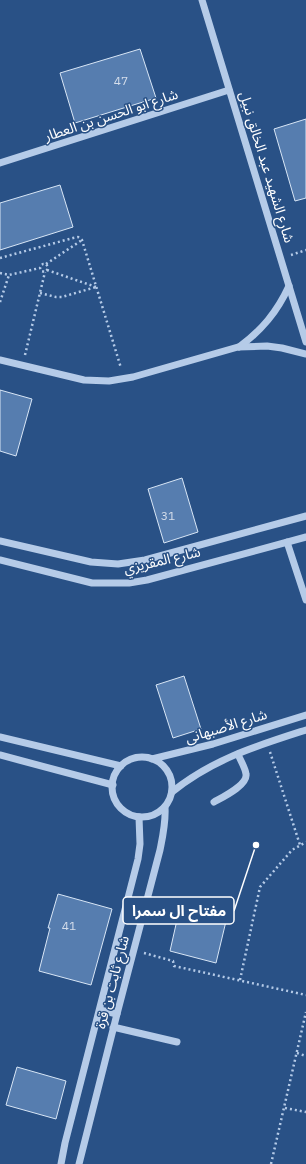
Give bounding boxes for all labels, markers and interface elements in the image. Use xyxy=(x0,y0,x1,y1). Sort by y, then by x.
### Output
house number: 47 xyxy=(114,73,128,88)
street label: شارع ابو الحسن بن العطار xyxy=(41,85,181,147)
street label: شارع الشهيد عبد الخالق نبيل xyxy=(233,89,299,245)
house number: 31 xyxy=(161,508,175,523)
street label: شارع المقريزي xyxy=(122,542,203,580)
street label: شارع الأصبهانى xyxy=(183,705,270,749)
callout: مفتاح ال سمرا xyxy=(123,897,234,924)
text: مفتاح ال سمرا xyxy=(132,901,226,922)
house number: 41 xyxy=(62,918,76,933)
street label: شارع ثابت بن قرة xyxy=(91,934,135,1031)

